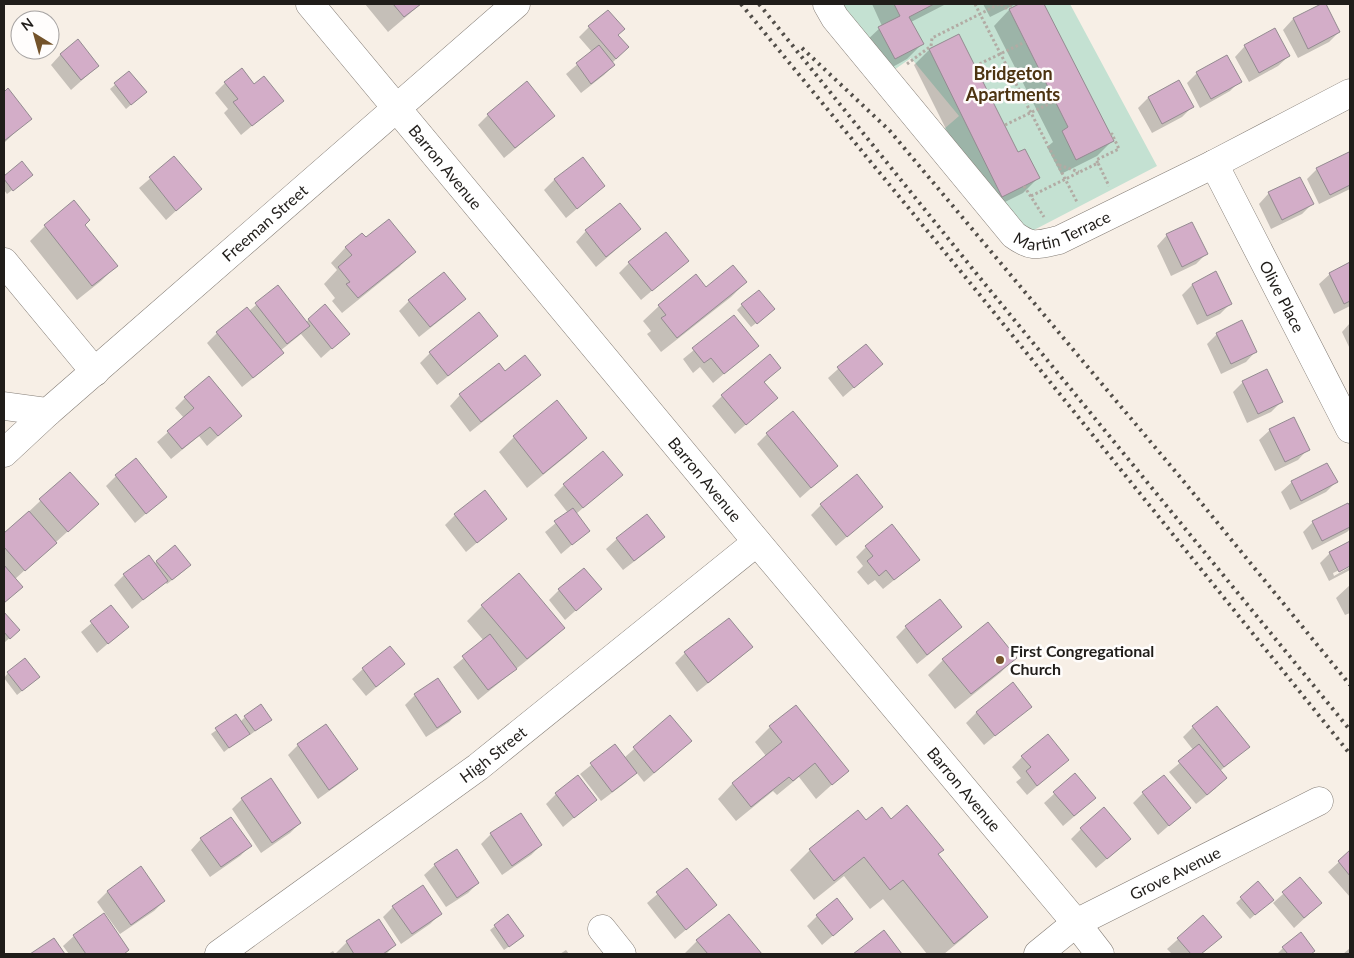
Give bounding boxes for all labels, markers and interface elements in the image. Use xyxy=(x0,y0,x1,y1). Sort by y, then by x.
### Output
north arrow xyxy=(10,10,60,60)
text: N xyxy=(17,14,36,34)
district label: Bridgeton Apartments xyxy=(965,62,1060,105)
street label: Barron Avenue xyxy=(405,121,486,213)
street label: Freeman Street xyxy=(218,180,311,265)
street label: Martin Terrace xyxy=(1011,206,1113,253)
street label: Olive Place xyxy=(1256,257,1309,335)
street label: Barron Avenue xyxy=(665,433,746,525)
place label: First Congregational Church xyxy=(1010,641,1154,678)
marker: First Congregational Church xyxy=(994,654,1006,666)
street label: High Street xyxy=(456,722,530,786)
street label: Barron Avenue xyxy=(924,743,1005,835)
street label: Grove Avenue xyxy=(1126,842,1223,903)

